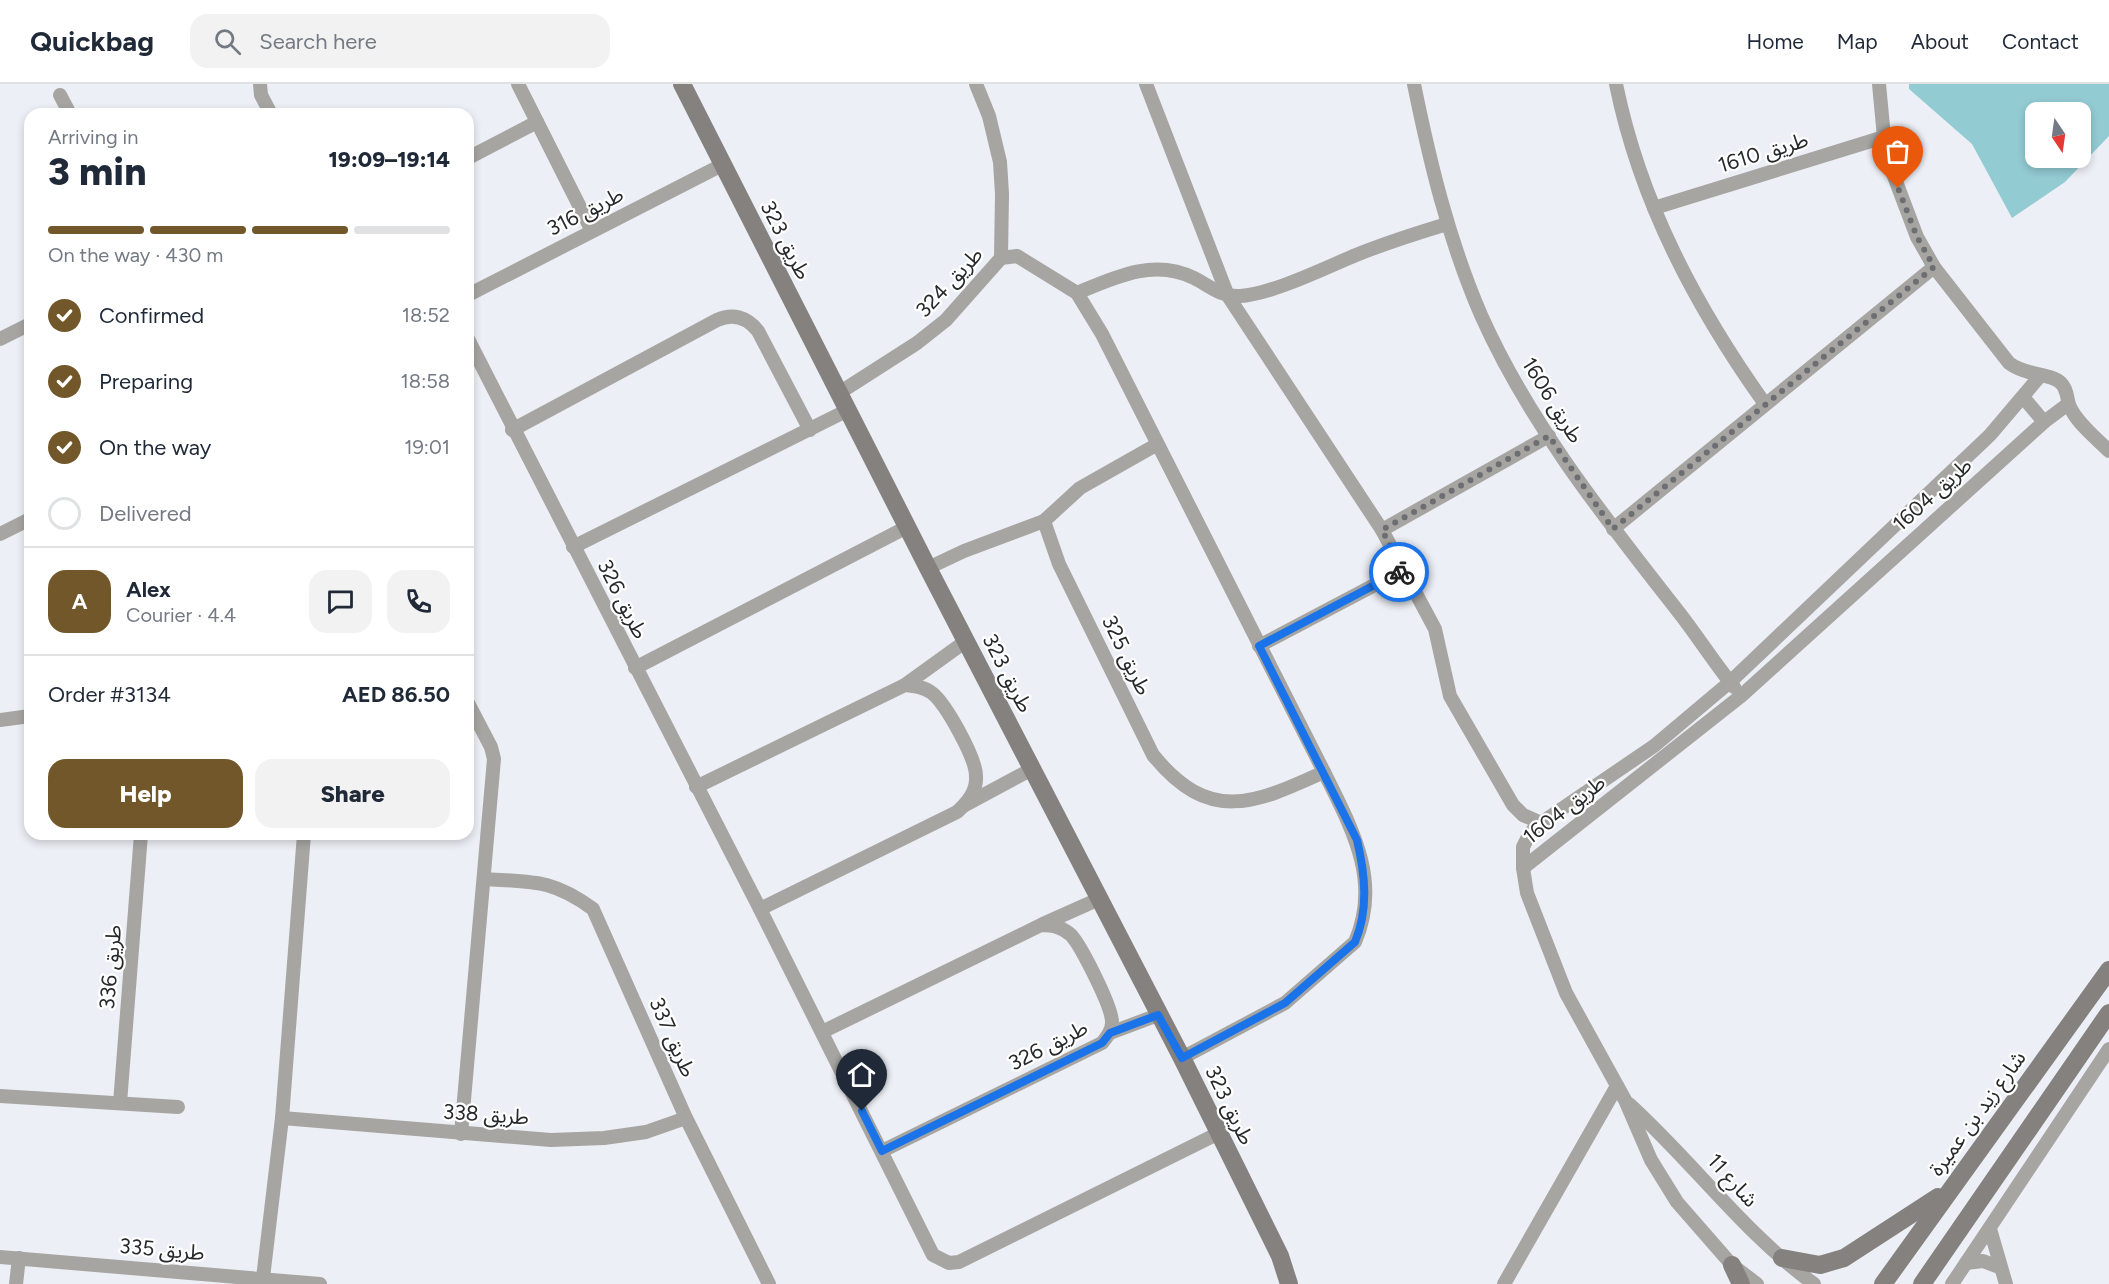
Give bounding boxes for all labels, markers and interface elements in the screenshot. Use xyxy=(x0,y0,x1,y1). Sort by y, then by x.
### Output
search box xyxy=(190,14,610,68)
text: Quickbag xyxy=(30,24,154,58)
icon: search xyxy=(211,25,244,58)
text: Search here xyxy=(259,28,377,55)
text: Home xyxy=(1747,29,1804,54)
text: Map xyxy=(1837,29,1878,54)
text: About xyxy=(1911,29,1969,54)
text: Contact xyxy=(2002,29,2079,54)
north arrow xyxy=(2025,102,2091,168)
map controls xyxy=(2025,102,2091,168)
text: Arriving in xyxy=(48,125,138,149)
street label: طريق 1610 xyxy=(1715,126,1811,179)
pin xyxy=(1872,126,1923,188)
icon: bag xyxy=(1881,135,1914,168)
text: 19:09–19:14 xyxy=(328,146,450,173)
text: 3 min xyxy=(48,148,146,195)
street label: طريق 316 xyxy=(543,181,628,242)
street label: طريق 323 xyxy=(755,196,816,284)
street label: طريق 324 xyxy=(910,242,988,323)
text: On the way · 430 m xyxy=(48,243,223,267)
icon: check xyxy=(48,299,81,332)
text: Confirmed xyxy=(99,302,204,329)
text: 18:52 xyxy=(402,303,450,327)
street label: طريق 1606 xyxy=(1516,353,1589,448)
icon: check xyxy=(48,365,81,398)
text: Preparing xyxy=(99,368,193,395)
text: 18:58 xyxy=(401,369,450,393)
icon: check xyxy=(48,431,81,464)
text: On the way xyxy=(99,434,211,461)
text: 19:01 xyxy=(404,435,450,459)
street label: طريق 1604 xyxy=(1887,452,1977,537)
text: Delivered xyxy=(99,500,192,527)
courier xyxy=(1369,542,1429,602)
street label: طريق 326 xyxy=(592,555,654,643)
icon: bike xyxy=(1383,556,1416,589)
button: chat xyxy=(309,570,372,633)
button: phone xyxy=(387,570,450,633)
text: Alex xyxy=(126,576,171,603)
text: A xyxy=(72,588,87,615)
text: Courier · 4.4 xyxy=(126,603,236,627)
street label: طريق 325 xyxy=(1096,611,1157,699)
street label: طريق 323 xyxy=(977,629,1038,717)
text: Order #3134 xyxy=(48,681,171,708)
text: AED 86.50 xyxy=(342,681,450,708)
button: Help xyxy=(48,759,243,828)
button: Share xyxy=(255,759,450,828)
street label: طريق 1604 xyxy=(1518,769,1611,850)
street label: طريق 336 xyxy=(94,924,127,1011)
street label: طريق 337 xyxy=(643,993,702,1081)
street label: طريق 326 xyxy=(1004,1014,1092,1076)
street label: شارع زيد بن عميرة xyxy=(1923,1046,2033,1182)
pin xyxy=(836,1049,887,1111)
icon: home xyxy=(845,1058,878,1091)
street label: طريق 323 xyxy=(1199,1061,1260,1149)
street label: طريق 338 xyxy=(442,1099,530,1130)
street label: شارع 11 xyxy=(1700,1148,1764,1214)
street label: طريق 335 xyxy=(118,1233,206,1266)

